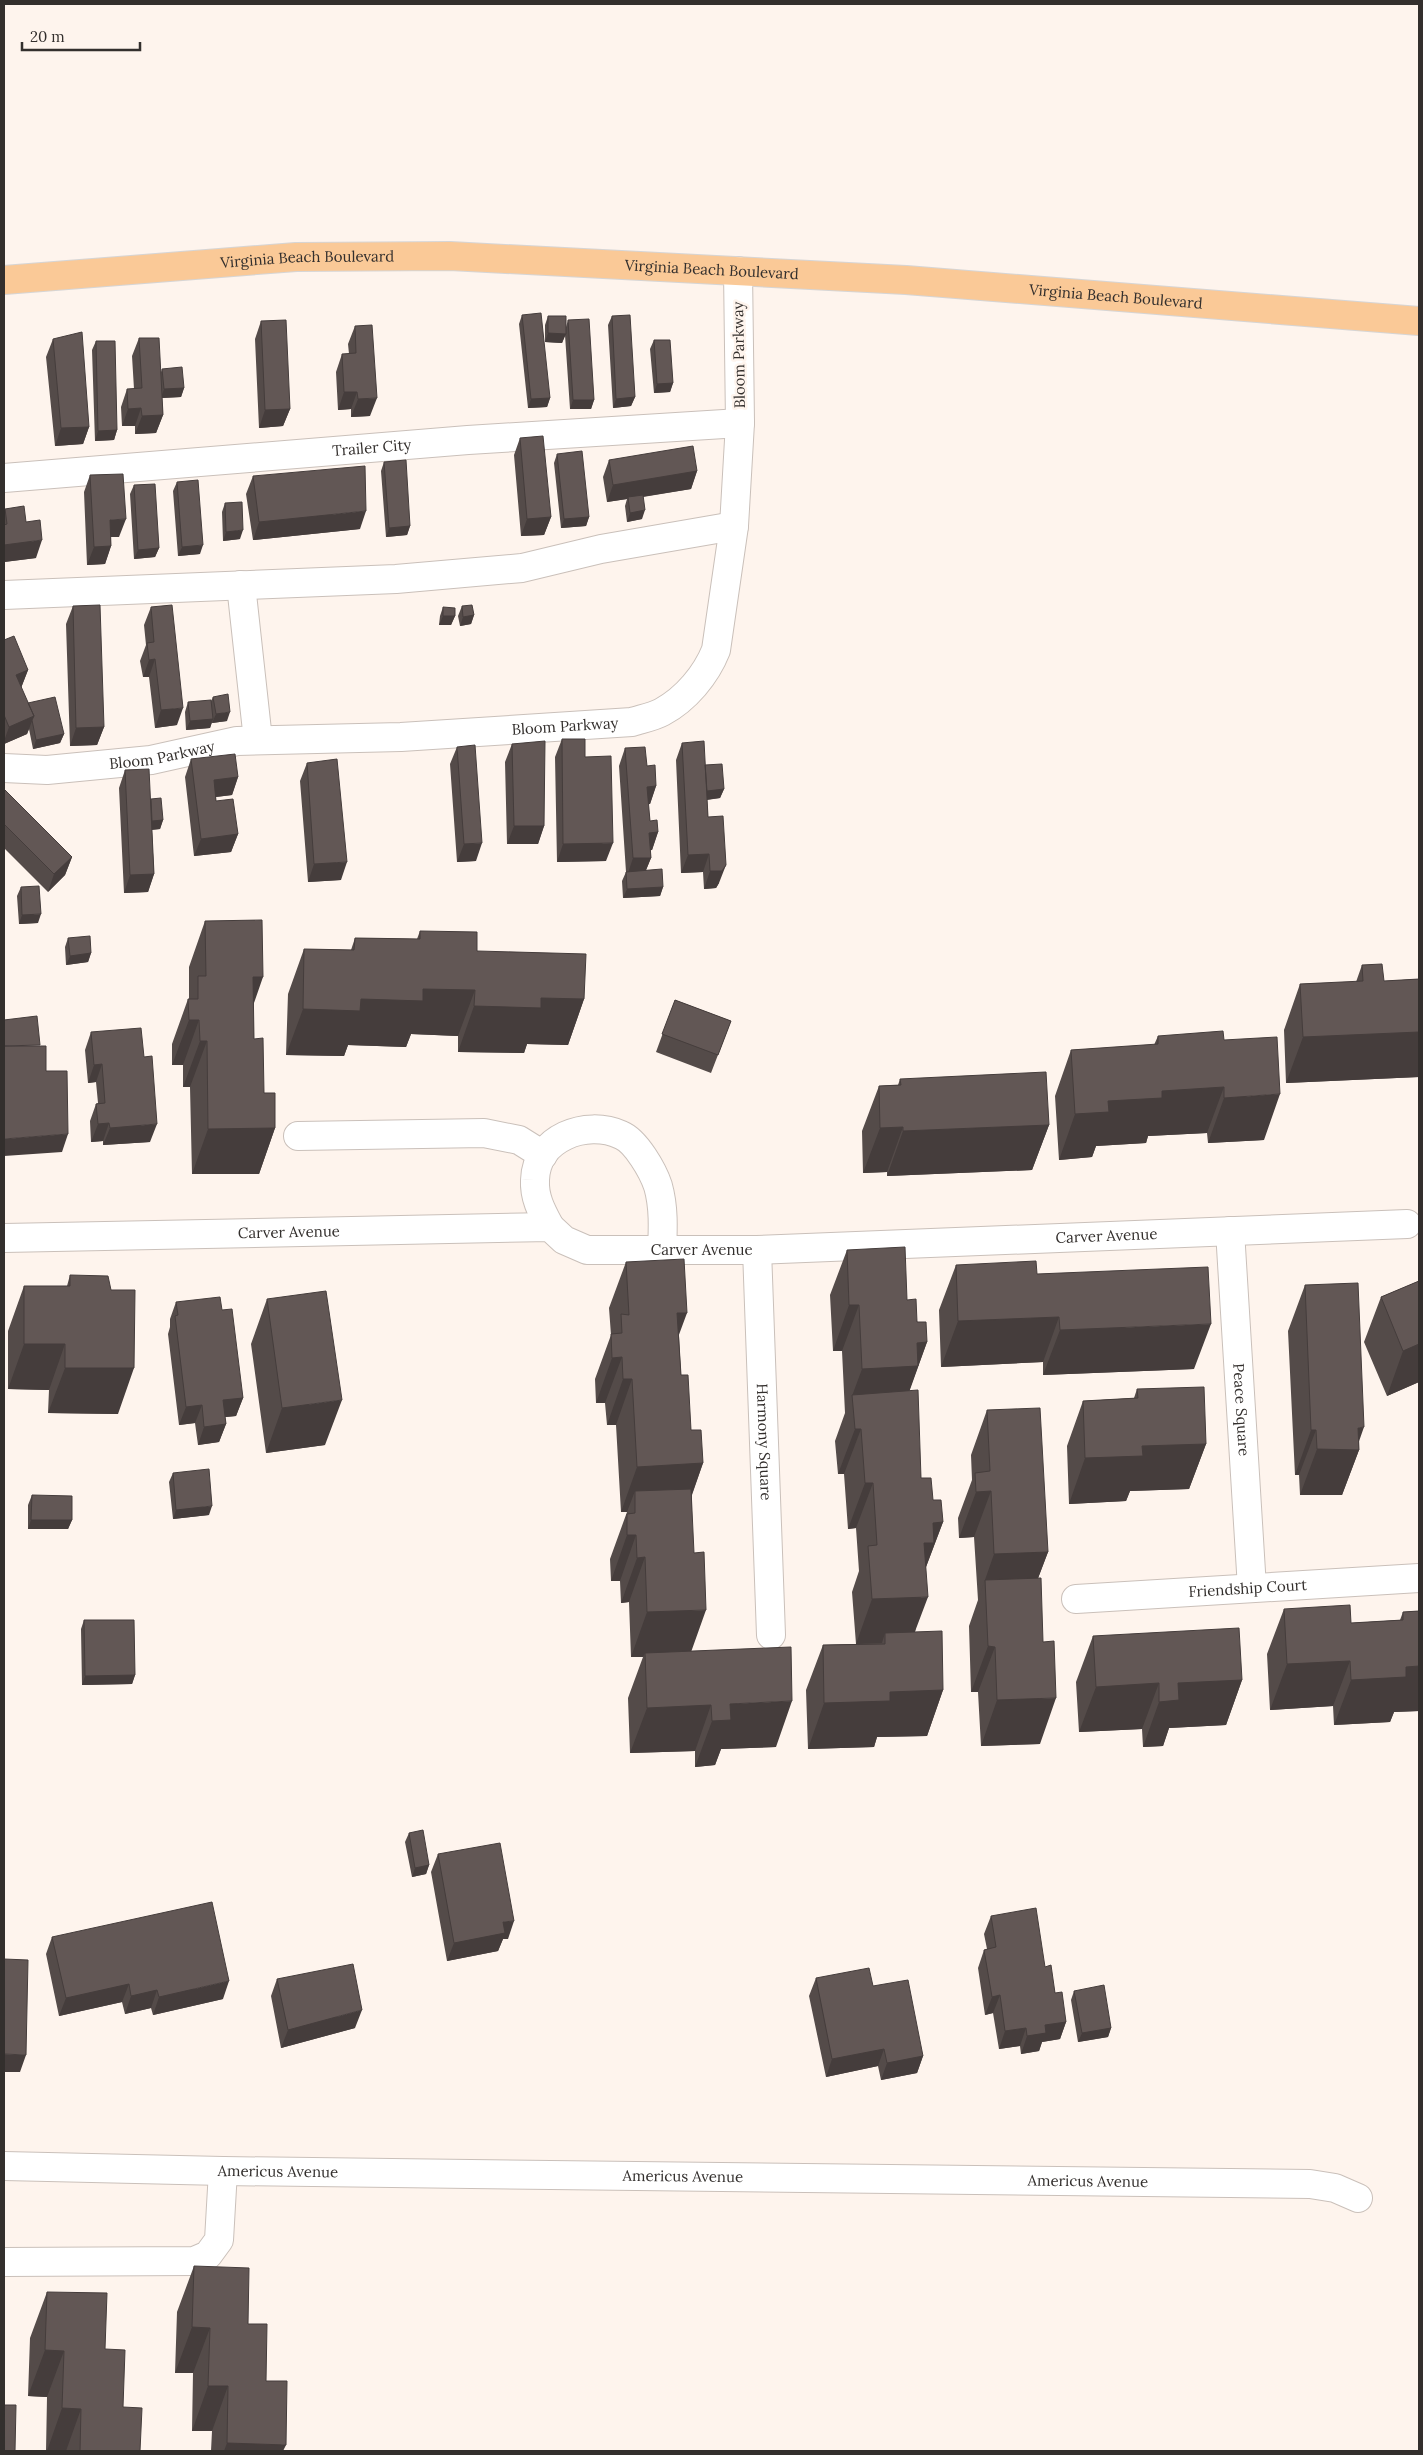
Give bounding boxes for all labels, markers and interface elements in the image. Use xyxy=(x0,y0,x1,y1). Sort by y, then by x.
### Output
scale bar xyxy=(22,20,140,52)
text: 20 m xyxy=(30,27,65,46)
street label: Virginia Beach Boulevard xyxy=(219,246,394,272)
street label: Virginia Beach Boulevard xyxy=(623,255,799,283)
street label: Virginia Beach Boulevard xyxy=(1027,280,1203,313)
street label: Bloom Parkway xyxy=(728,301,749,409)
street label: Trailer City xyxy=(331,435,412,460)
street label: Bloom Parkway xyxy=(511,713,619,739)
street label: Bloom Parkway xyxy=(108,736,216,773)
street label: Carver Avenue xyxy=(238,1221,340,1242)
street label: Carver Avenue xyxy=(1055,1224,1158,1247)
street label: Carver Avenue xyxy=(651,1240,753,1259)
street label: Peace Square xyxy=(1229,1363,1254,1457)
street label: Harmony Square xyxy=(753,1383,776,1501)
street label: Friendship Court xyxy=(1188,1575,1308,1601)
street label: Americus Avenue xyxy=(216,2161,338,2181)
street label: Americus Avenue xyxy=(622,2166,743,2186)
street label: Americus Avenue xyxy=(1027,2171,1148,2191)

